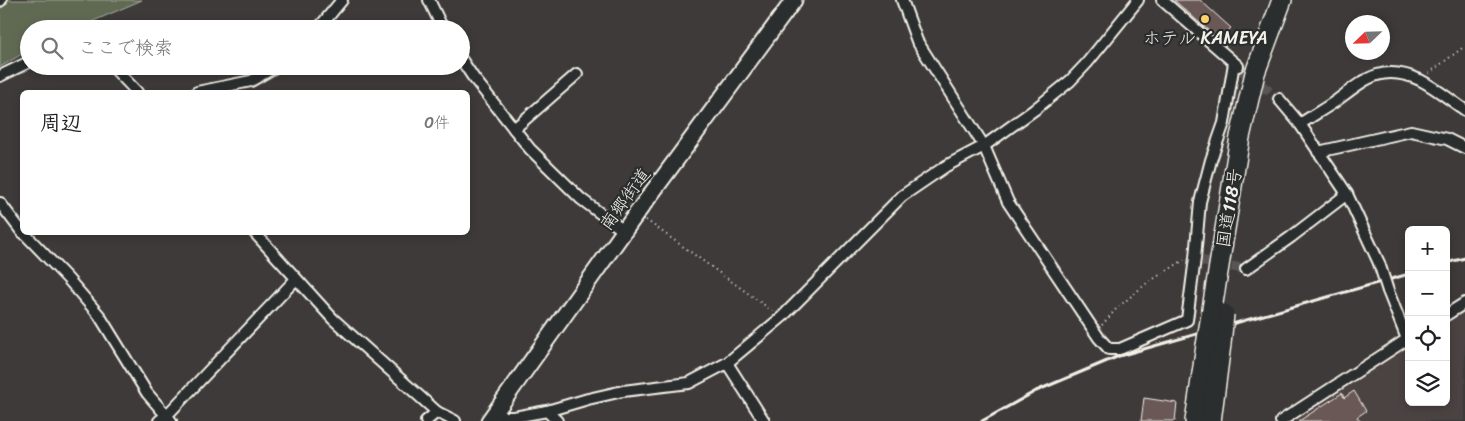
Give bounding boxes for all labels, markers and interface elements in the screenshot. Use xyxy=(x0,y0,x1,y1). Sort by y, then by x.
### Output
marker: ホテル KAMEYA xyxy=(1199,13,1211,25)
north arrow xyxy=(1345,15,1390,60)
search box xyxy=(20,20,470,75)
place label: ホテル KAMEYA xyxy=(1143,22,1267,54)
text: ここで検索 xyxy=(78,31,173,64)
icon: search xyxy=(38,34,66,62)
text: 周辺 xyxy=(40,104,82,142)
text: 0件 xyxy=(424,108,450,137)
street label: 南郷街道 xyxy=(591,160,659,238)
street label: 国道118号 xyxy=(1207,166,1251,250)
map controls xyxy=(1405,226,1450,406)
button: + xyxy=(1405,226,1450,271)
button: − xyxy=(1405,271,1450,316)
button: locate xyxy=(1405,316,1450,361)
button: layers xyxy=(1405,361,1450,406)

